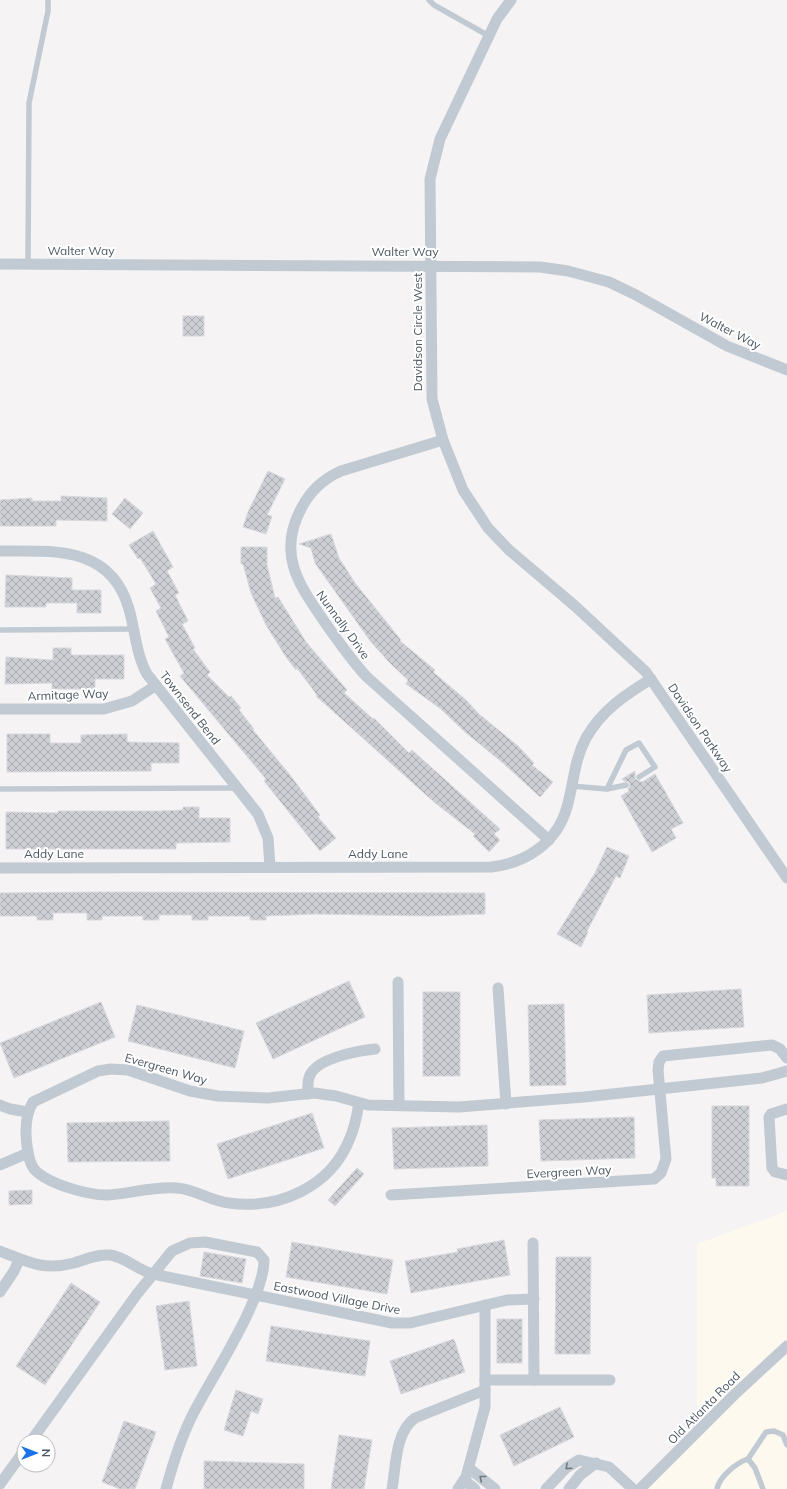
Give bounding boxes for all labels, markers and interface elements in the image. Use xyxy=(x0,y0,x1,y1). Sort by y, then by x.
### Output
street label: Walter Way xyxy=(47,243,115,258)
street label: Walter Way xyxy=(371,244,439,259)
street label: Davidson Circle West xyxy=(410,273,425,391)
street label: Walter Way xyxy=(697,309,764,353)
street label: Nunnally Drive xyxy=(313,587,373,662)
street label: Townsend Bend xyxy=(157,668,224,748)
street label: Davidson Parkway xyxy=(665,680,736,776)
street label: Armitage Way xyxy=(27,686,109,703)
street label: Addy Lane xyxy=(24,846,84,861)
street label: Addy Lane xyxy=(348,846,408,861)
street label: Evergreen Way xyxy=(123,1050,210,1088)
street label: Evergreen Way xyxy=(526,1162,612,1181)
street label: Eastwood Village Drive xyxy=(272,1278,402,1317)
street label: Old Atlanta Road xyxy=(664,1368,743,1447)
north arrow xyxy=(16,1433,56,1473)
text: N xyxy=(39,1449,53,1457)
one-way arrow xyxy=(565,1462,573,1470)
one-way arrow xyxy=(479,1476,486,1483)

